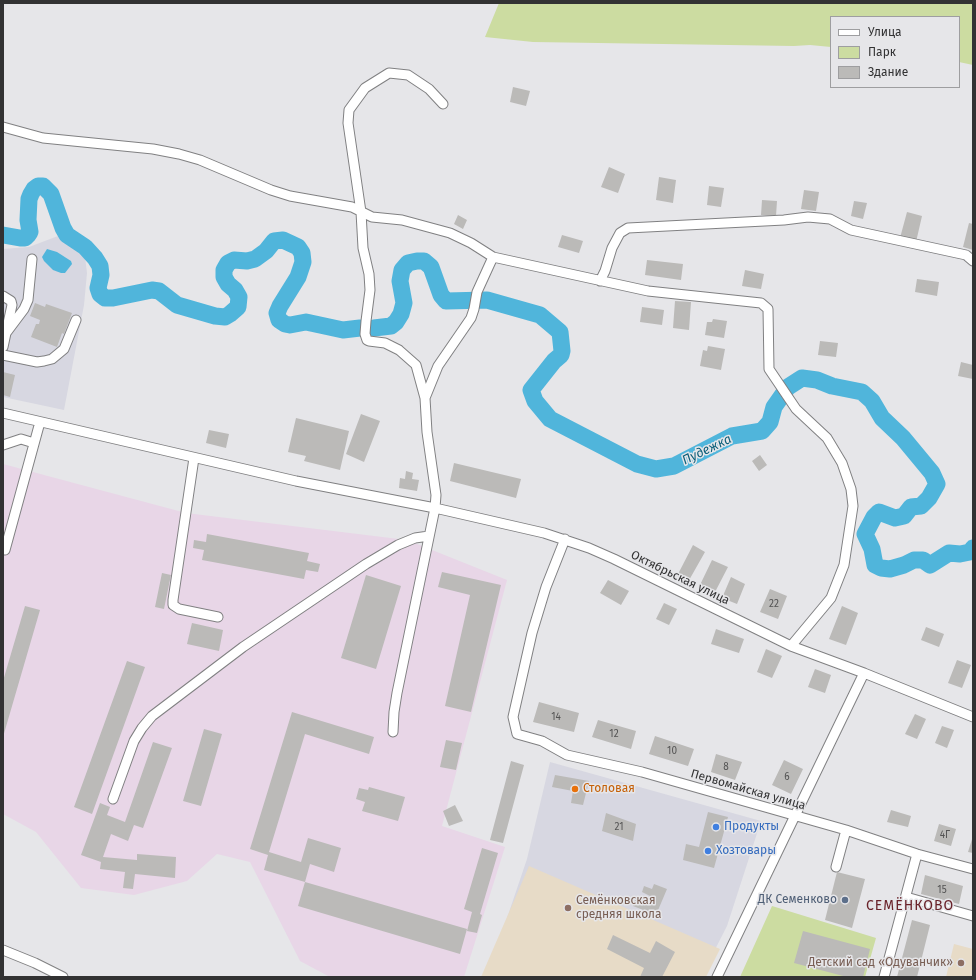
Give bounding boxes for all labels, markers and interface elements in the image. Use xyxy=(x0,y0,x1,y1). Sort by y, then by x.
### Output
legend xyxy=(830,16,960,88)
text: Улица xyxy=(868,25,902,39)
text: Парк xyxy=(868,45,896,59)
text: Здание xyxy=(868,65,908,79)
water label: Пудежка xyxy=(680,431,734,469)
street label: Октябрьская улица xyxy=(628,548,732,608)
house number: 22 xyxy=(769,598,779,610)
house number: 14 xyxy=(551,711,561,723)
house number: 12 xyxy=(609,728,619,740)
house number: 10 xyxy=(667,745,677,757)
house number: 8 xyxy=(723,761,729,773)
street label: Первомайская улица xyxy=(689,767,807,813)
house number: 6 xyxy=(784,771,790,783)
place label: Столовая xyxy=(583,782,635,796)
marker: Столовая xyxy=(570,784,580,794)
place label: Продукты xyxy=(724,820,779,834)
house number: 21 xyxy=(614,821,624,833)
marker: Продукты xyxy=(711,822,721,832)
house number: 4Г xyxy=(940,829,950,841)
place label: Хозтовары xyxy=(716,844,776,858)
marker: Хозтовары xyxy=(703,846,713,856)
house number: 15 xyxy=(937,884,947,896)
place label: ДК Семенково xyxy=(758,893,837,907)
place label: Семёнковская средняя школа xyxy=(576,894,661,922)
marker: ДК Семенково xyxy=(840,895,850,905)
district label: СЕМЁНКОВО xyxy=(866,898,954,914)
marker: Семёнковская средняя школа xyxy=(563,903,573,913)
place label: Детский сад «Одуванчик» xyxy=(808,956,953,970)
marker: Детский сад «Одуванчик» xyxy=(956,958,966,968)

